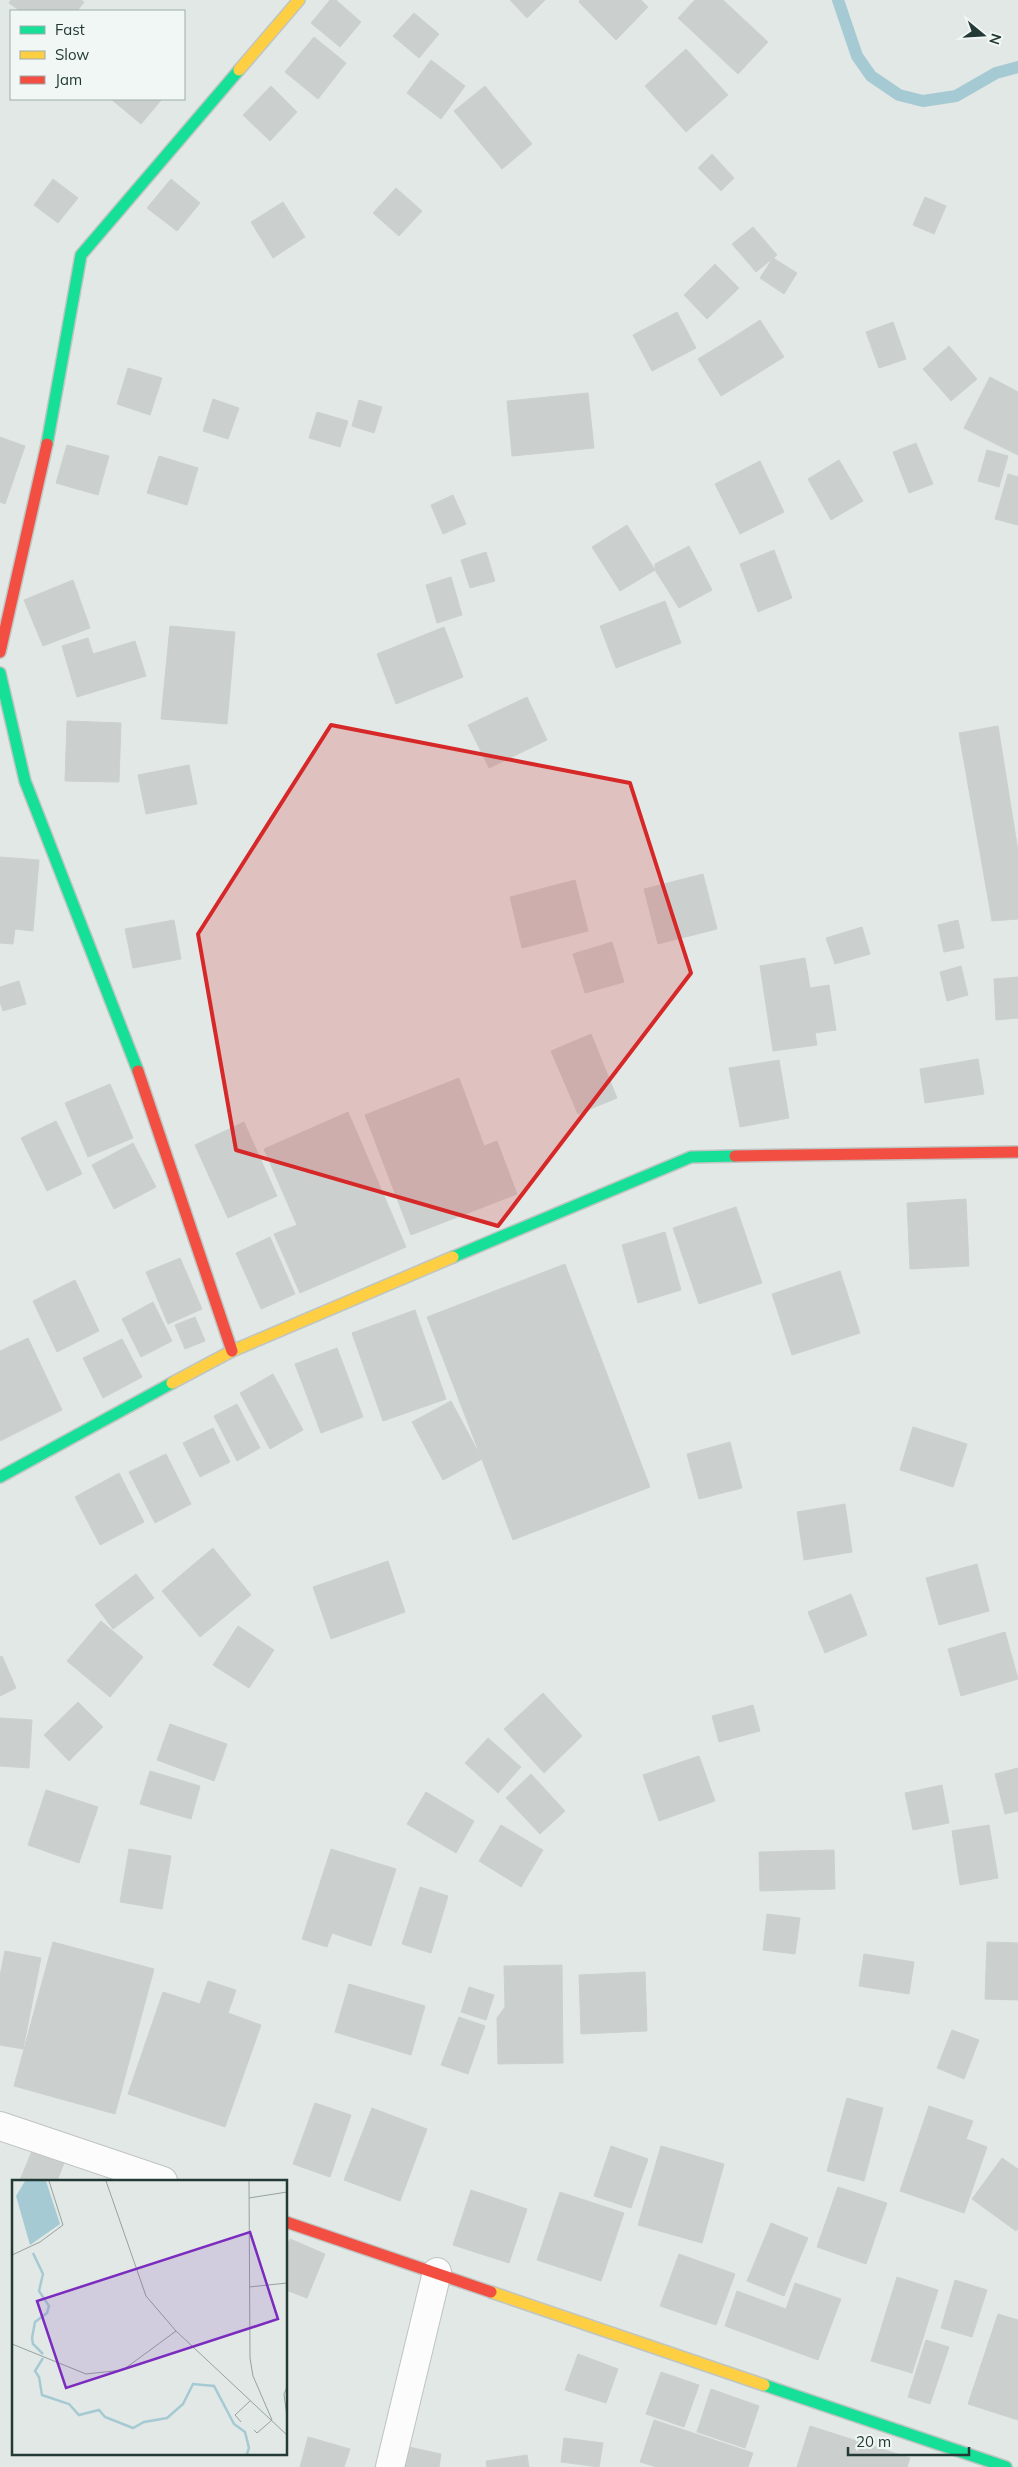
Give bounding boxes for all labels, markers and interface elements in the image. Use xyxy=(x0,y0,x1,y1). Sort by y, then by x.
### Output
legend xyxy=(10,10,185,100)
north arrow xyxy=(958,10,1008,60)
text: Fast xyxy=(55,20,85,39)
text: N xyxy=(985,31,1006,47)
text: Slow xyxy=(55,45,89,64)
text: Jam xyxy=(55,70,82,89)
inset map xyxy=(12,2180,288,2454)
scale bar xyxy=(848,2424,969,2456)
text: 20 m xyxy=(856,2432,891,2451)

